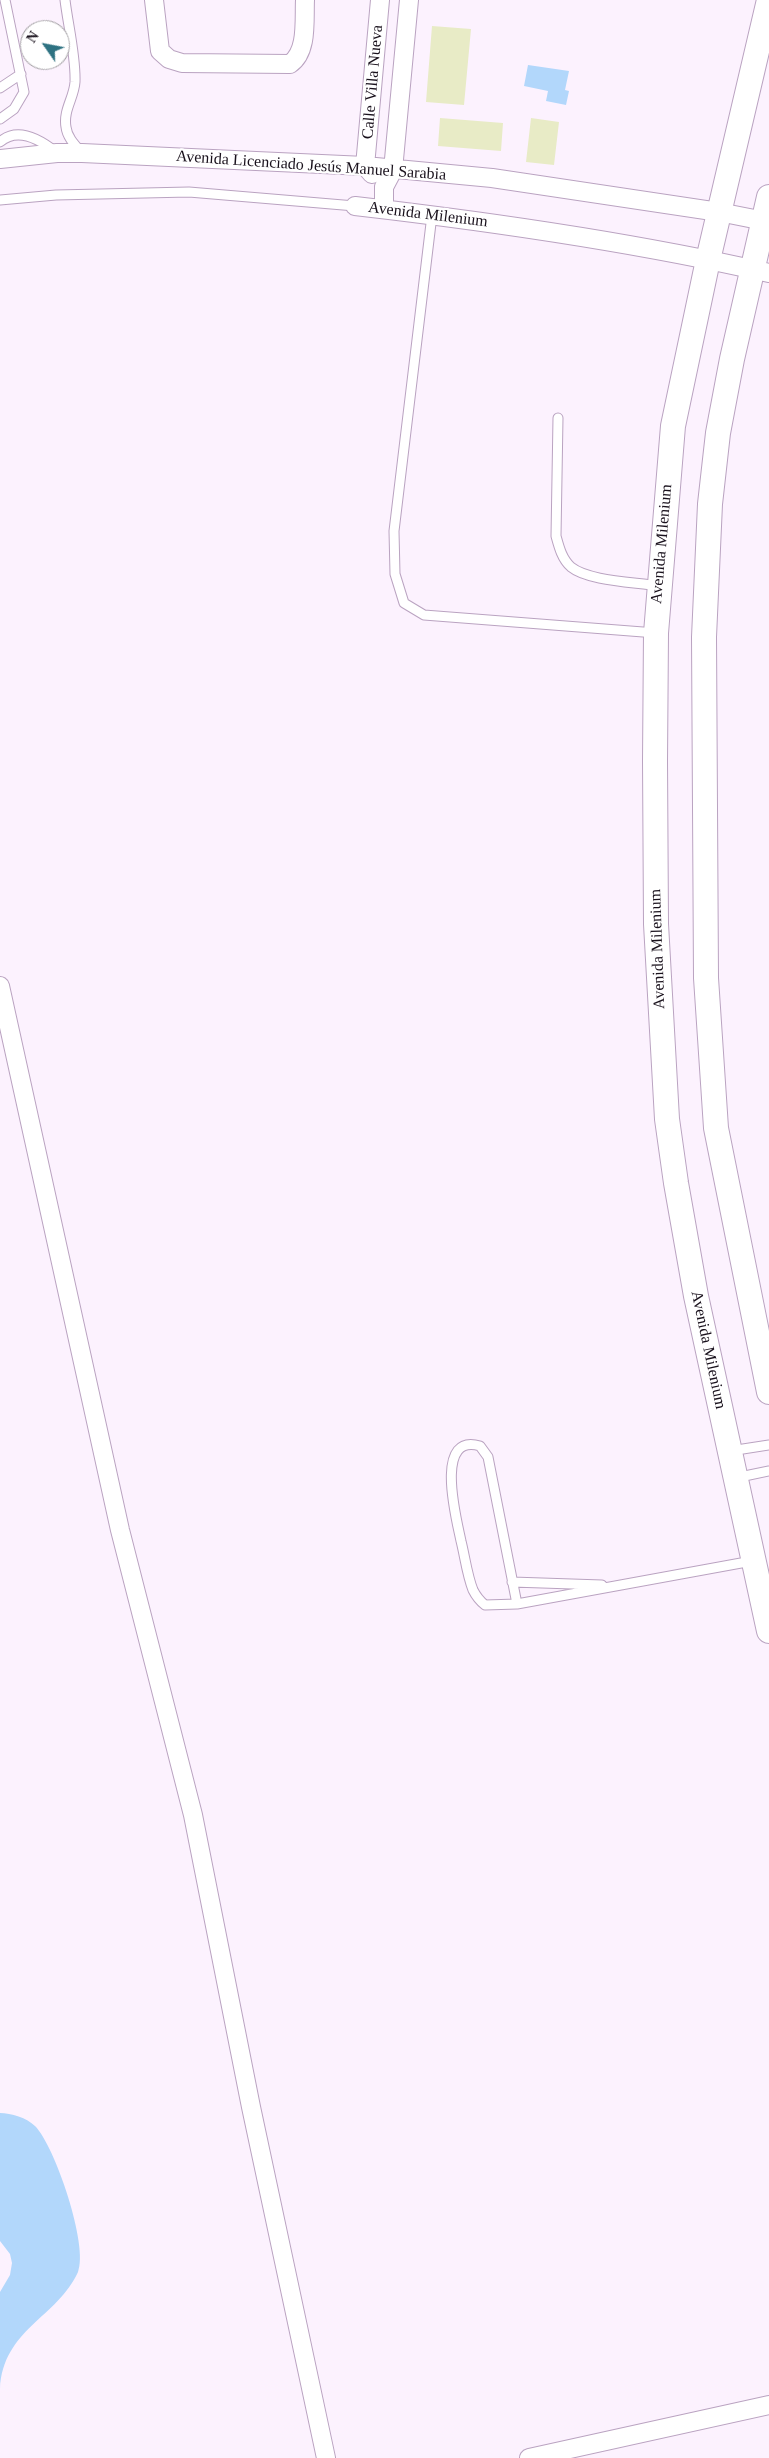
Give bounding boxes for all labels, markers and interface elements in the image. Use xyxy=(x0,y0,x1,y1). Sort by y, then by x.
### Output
north arrow xyxy=(20,20,70,70)
street label: Calle Villa Nueva xyxy=(358,24,388,140)
text: N xyxy=(24,29,42,45)
street label: Avenida Licenciado Jesús Manuel Sarabia xyxy=(175,147,447,185)
street label: Avenida Milenium xyxy=(367,198,489,232)
street label: Avenida Milenium xyxy=(647,483,677,605)
street label: Avenida Milenium xyxy=(646,889,670,1009)
street label: Avenida Milenium xyxy=(686,1289,730,1411)

